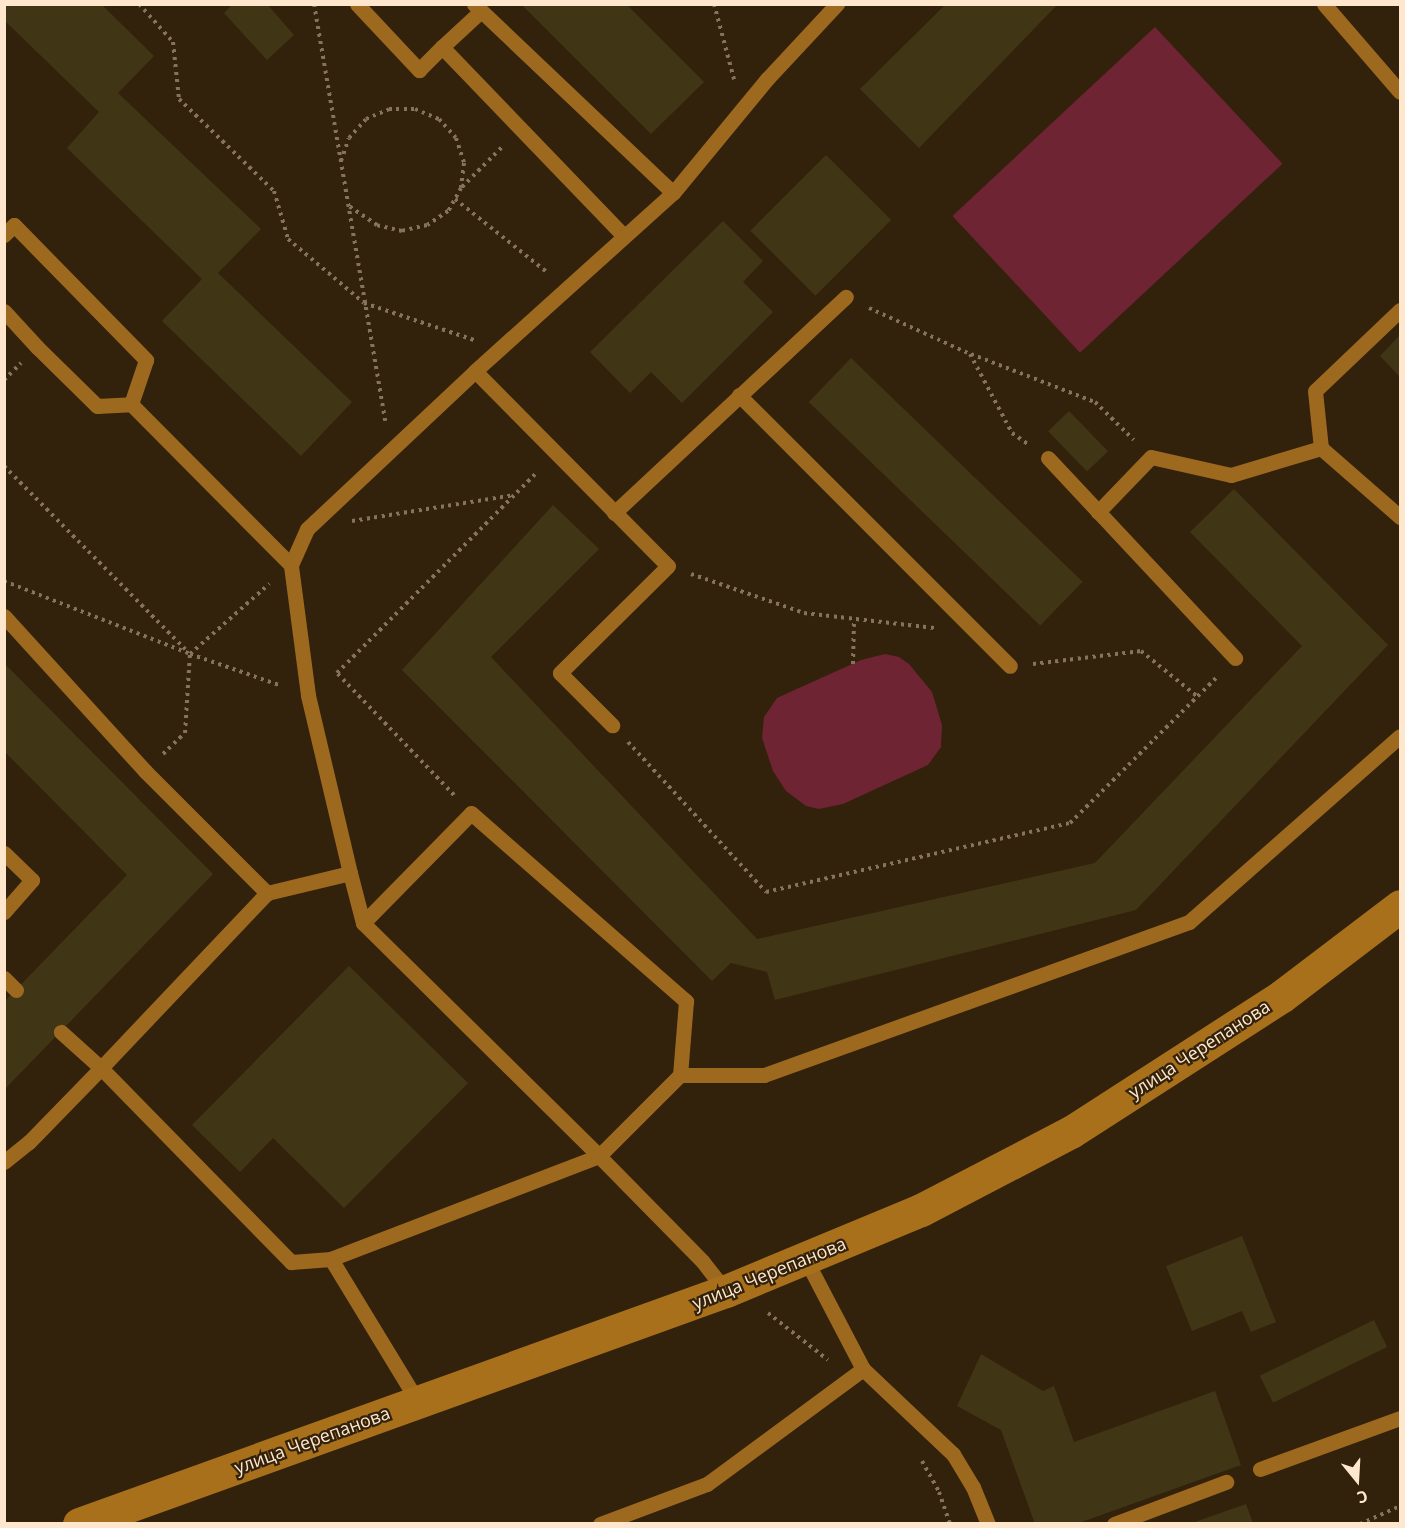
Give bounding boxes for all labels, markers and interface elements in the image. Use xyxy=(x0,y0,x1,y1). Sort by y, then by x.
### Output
street label: улица Черепанова xyxy=(1124,995,1274,1103)
street label: улица Черепанова xyxy=(689,1232,849,1314)
street label: улица Черепанова xyxy=(231,1402,393,1478)
north arrow xyxy=(1327,1450,1387,1510)
text: С xyxy=(1354,1485,1371,1509)

